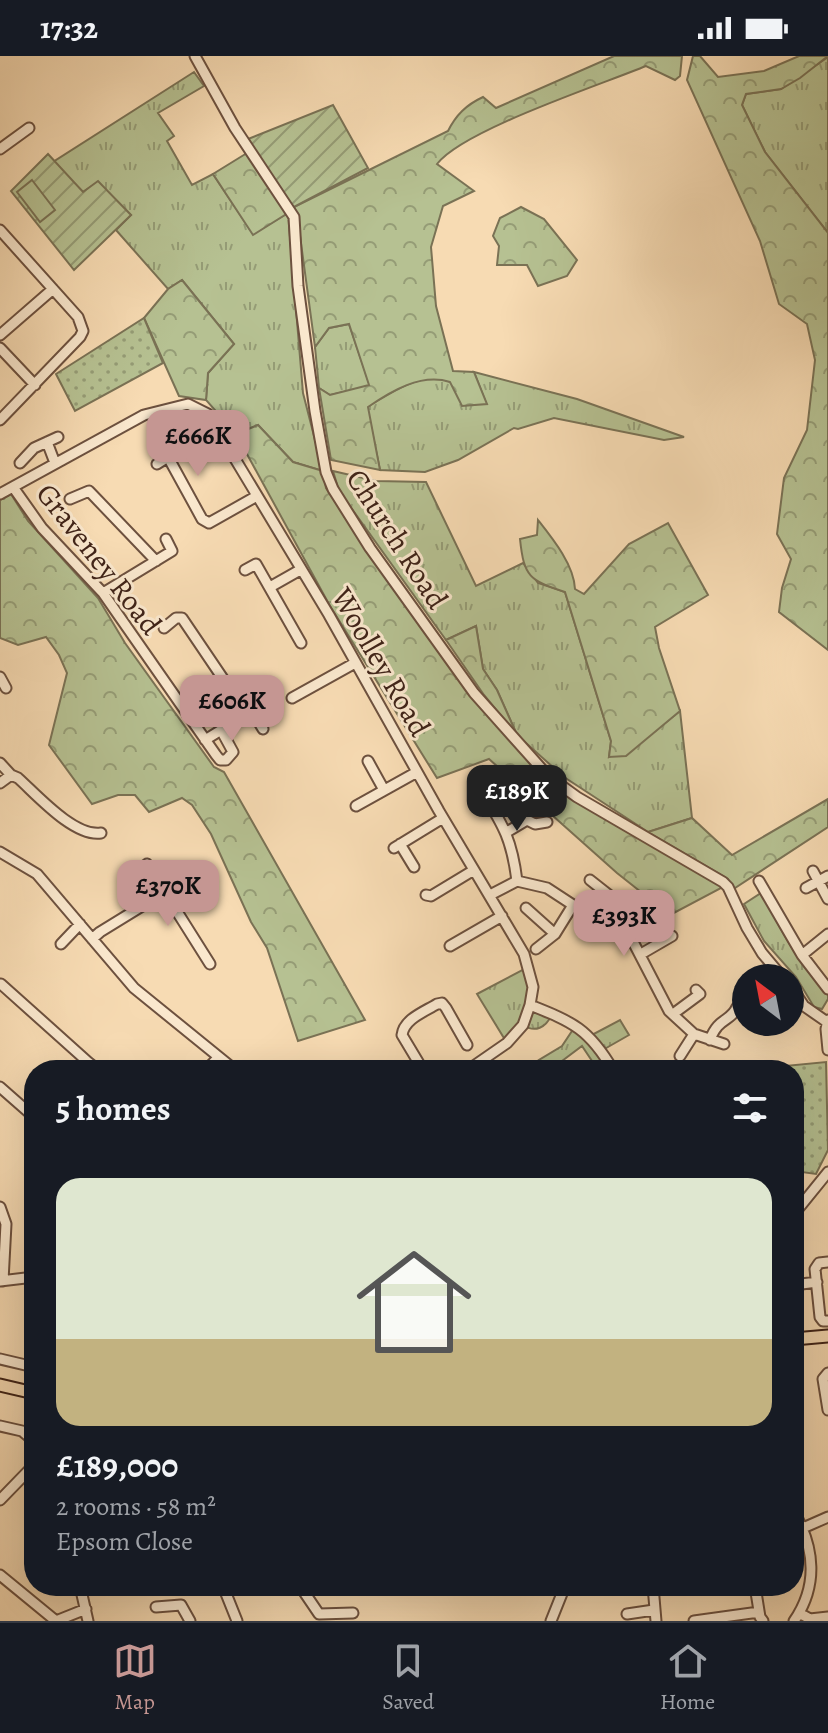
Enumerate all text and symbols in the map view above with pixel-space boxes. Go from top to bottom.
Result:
text: 17:32 [40,8,98,48]
pin: £666K [142,410,254,478]
text: £666K [164,418,232,453]
street label: Church Road [337,461,458,617]
street label: Graveney Road [27,475,171,644]
street label: Woolley Road [322,579,440,744]
pin: £606K [176,675,288,743]
text: £606K [198,683,266,718]
pin: £189K [461,765,573,833]
text: £189K [485,773,549,808]
pin: £370K [112,860,224,928]
text: £370K [135,868,201,903]
pin: £393K [568,890,680,958]
text: £393K [592,898,656,933]
north arrow [732,964,804,1036]
map controls [732,964,804,1036]
text: 5 homes [56,1085,171,1132]
icon: filters [728,1086,772,1130]
icon: home [342,1230,486,1374]
text: £189,000 [56,1442,178,1489]
text: 2 rooms · 58 m² [56,1489,216,1524]
text: Epsom Close [56,1524,193,1559]
tab: Map [113,1639,157,1717]
tab: Saved [382,1639,434,1717]
tab: Home [660,1639,715,1717]

